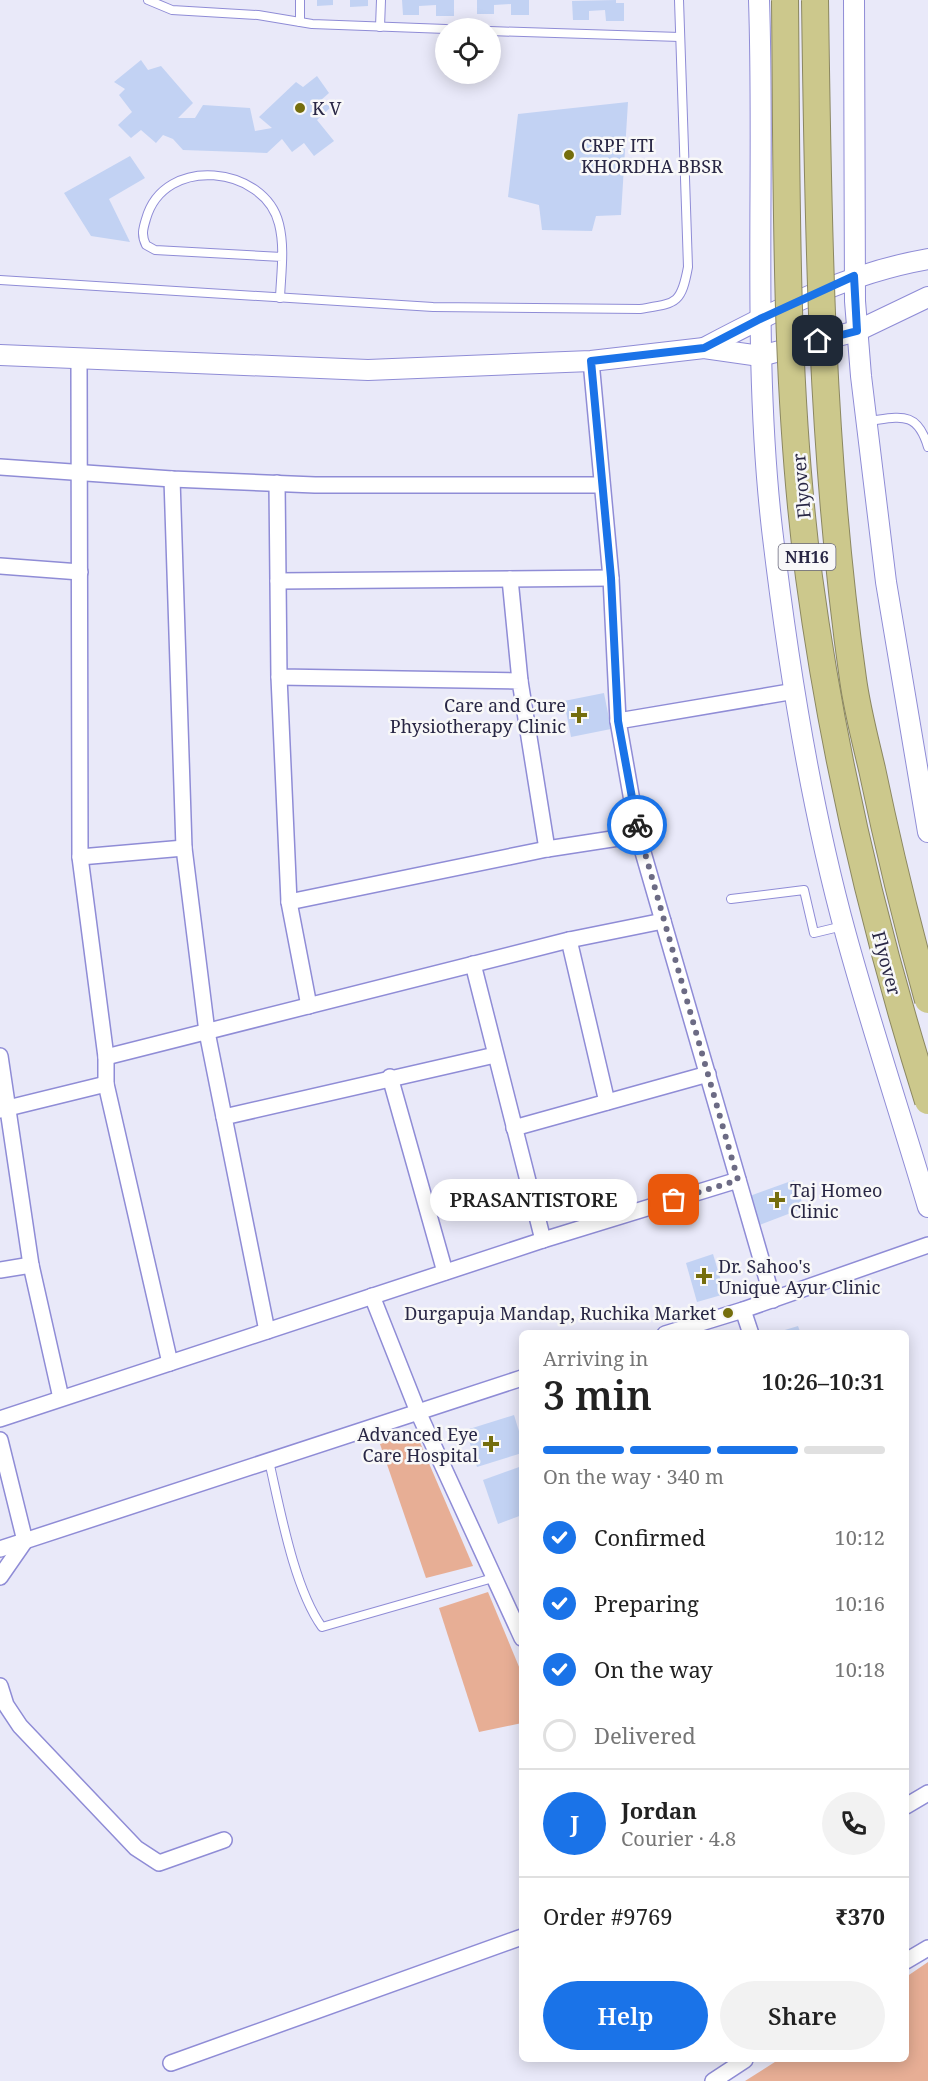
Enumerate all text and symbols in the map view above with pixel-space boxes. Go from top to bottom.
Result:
map controls [435,18,501,84]
button: locate [435,18,501,84]
place label: K V [312,96,342,120]
marker: K V [293,101,307,115]
place label: CRPF ITI KHORDHA BBSR [581,133,723,178]
marker: CRPF ITI KHORDHA BBSR [562,148,576,162]
pin [792,315,843,366]
icon: home [801,324,834,357]
street label: Flyover [786,452,816,520]
road number: NH16 [778,544,836,570]
place label: Care and Cure Physiotherapy Clinic [390,693,566,738]
marker: Care and Cure Physiotherapy Clinic [570,706,588,724]
courier [607,795,667,855]
icon: bike [621,809,654,842]
street label: Flyover [867,928,907,998]
pin [648,1174,699,1225]
place label: Taj Homeo Clinic [790,1178,882,1223]
callout: PRASANTISTORE [431,1179,638,1221]
icon: bag [657,1183,690,1216]
text: PRASANTISTORE [449,1186,618,1213]
marker: Taj Homeo Clinic [768,1191,786,1209]
place label: Dr. Sahoo's Unique Ayur Clinic [718,1254,880,1299]
marker: Dr. Sahoo's Unique Ayur Clinic [695,1267,713,1285]
place label: Durgapuja Mandap, Ruchika Market [404,1301,716,1325]
marker: Durgapuja Mandap, Ruchika Market [721,1306,735,1320]
text: Arriving in [543,1345,648,1372]
text: 10:26–10:31 [762,1366,885,1396]
text: 3 min [543,1368,652,1421]
place label: Advanced Eye Care Hospital [357,1422,478,1467]
marker: Advanced Eye Care Hospital [482,1435,500,1453]
text: On the way · 340 m [543,1463,724,1490]
icon: check [543,1521,576,1554]
text: Confirmed [594,1522,705,1552]
text: 10:12 [835,1524,885,1551]
icon: check [543,1587,576,1620]
text: Preparing [594,1588,699,1618]
text: 10:16 [835,1590,885,1617]
icon: check [543,1653,576,1686]
text: On the way [594,1654,713,1684]
text: 10:18 [835,1656,885,1683]
text: Delivered [594,1720,696,1750]
button: phone [822,1792,885,1855]
text: Jordan [621,1795,697,1825]
text: J [570,1808,579,1838]
text: Courier · 4.8 [621,1825,736,1852]
text: Order #9769 [543,1901,673,1931]
text: ₹370 [835,1901,885,1931]
button: Help [543,1981,708,2050]
button: Share [720,1981,885,2050]

